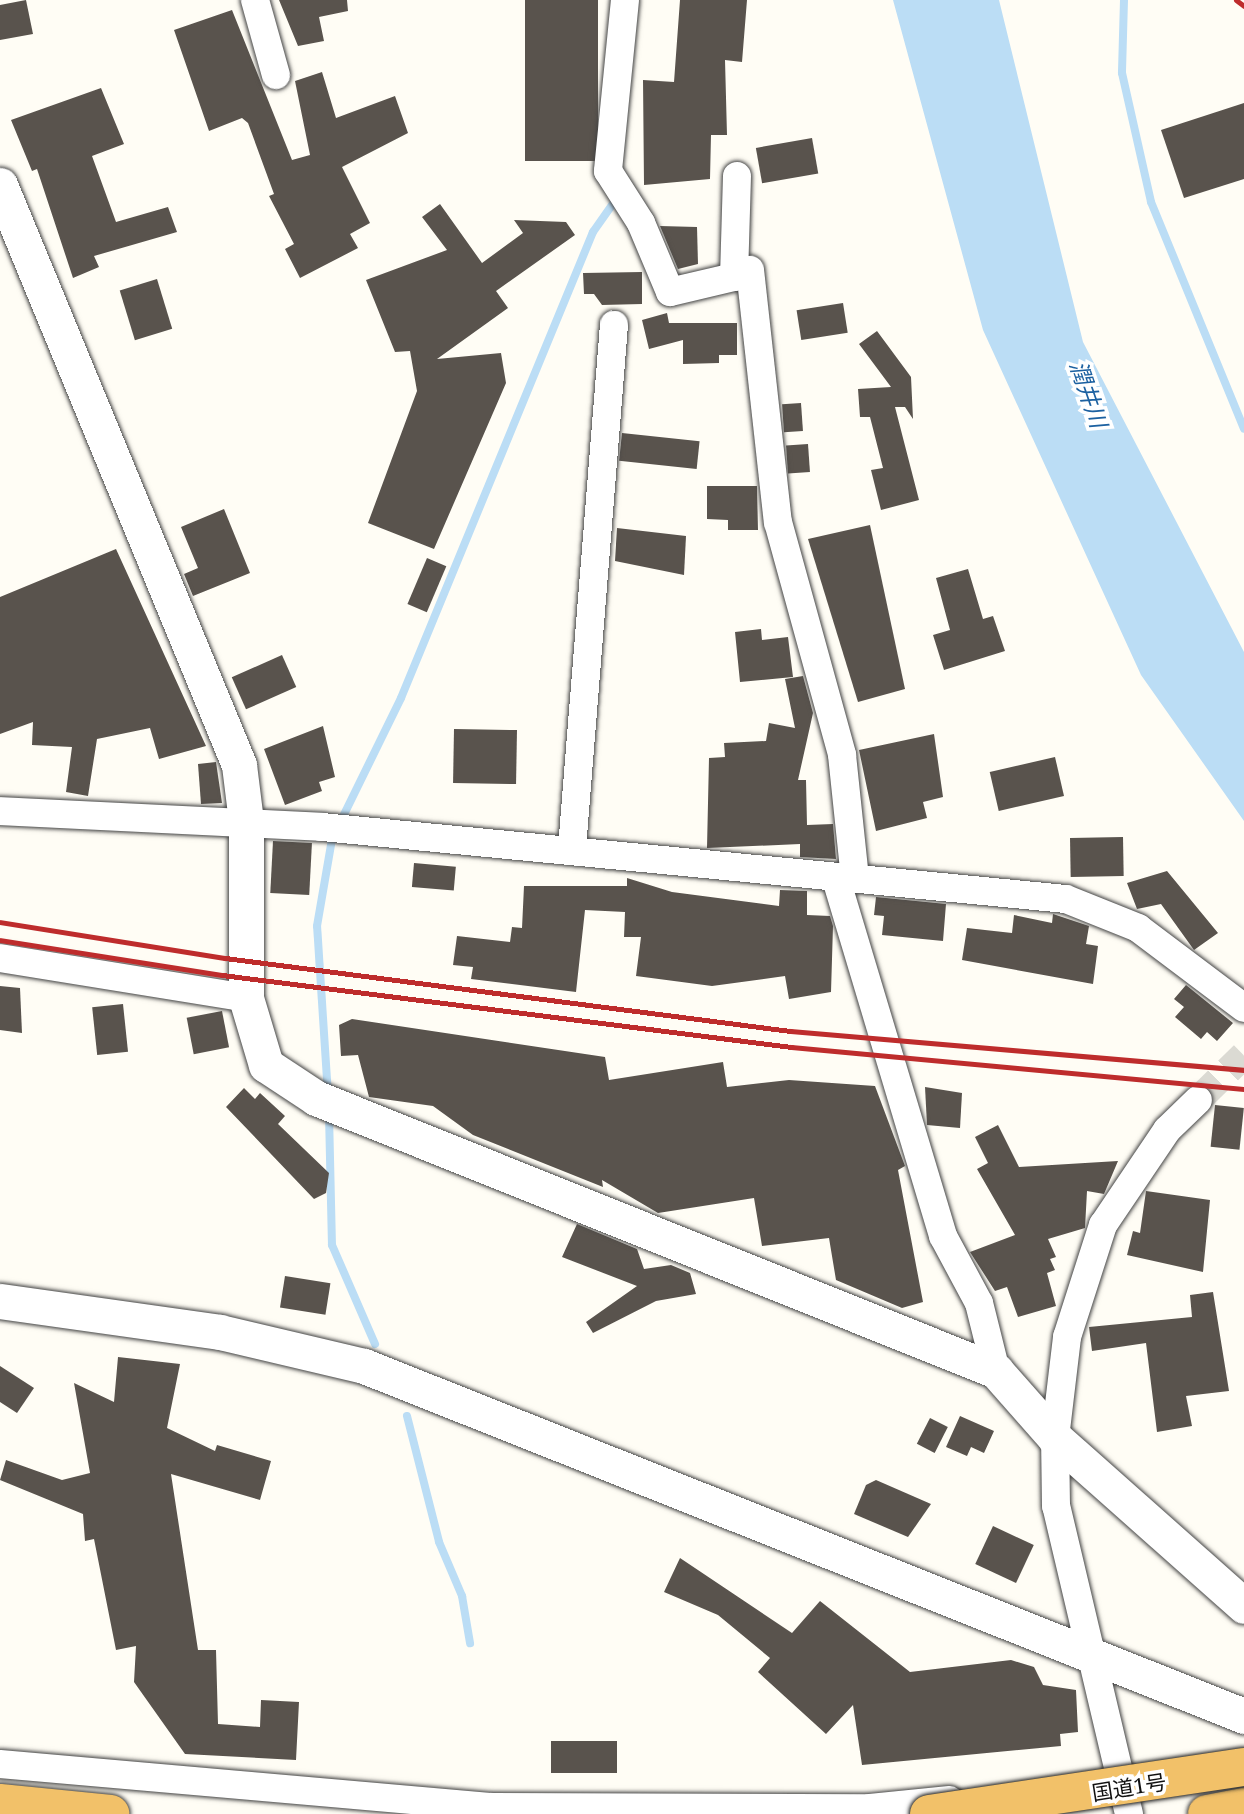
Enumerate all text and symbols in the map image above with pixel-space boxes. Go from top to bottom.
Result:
water label: 潤井川 [1065,357,1113,431]
street label: 国道1号 [1090,1769,1168,1805]

